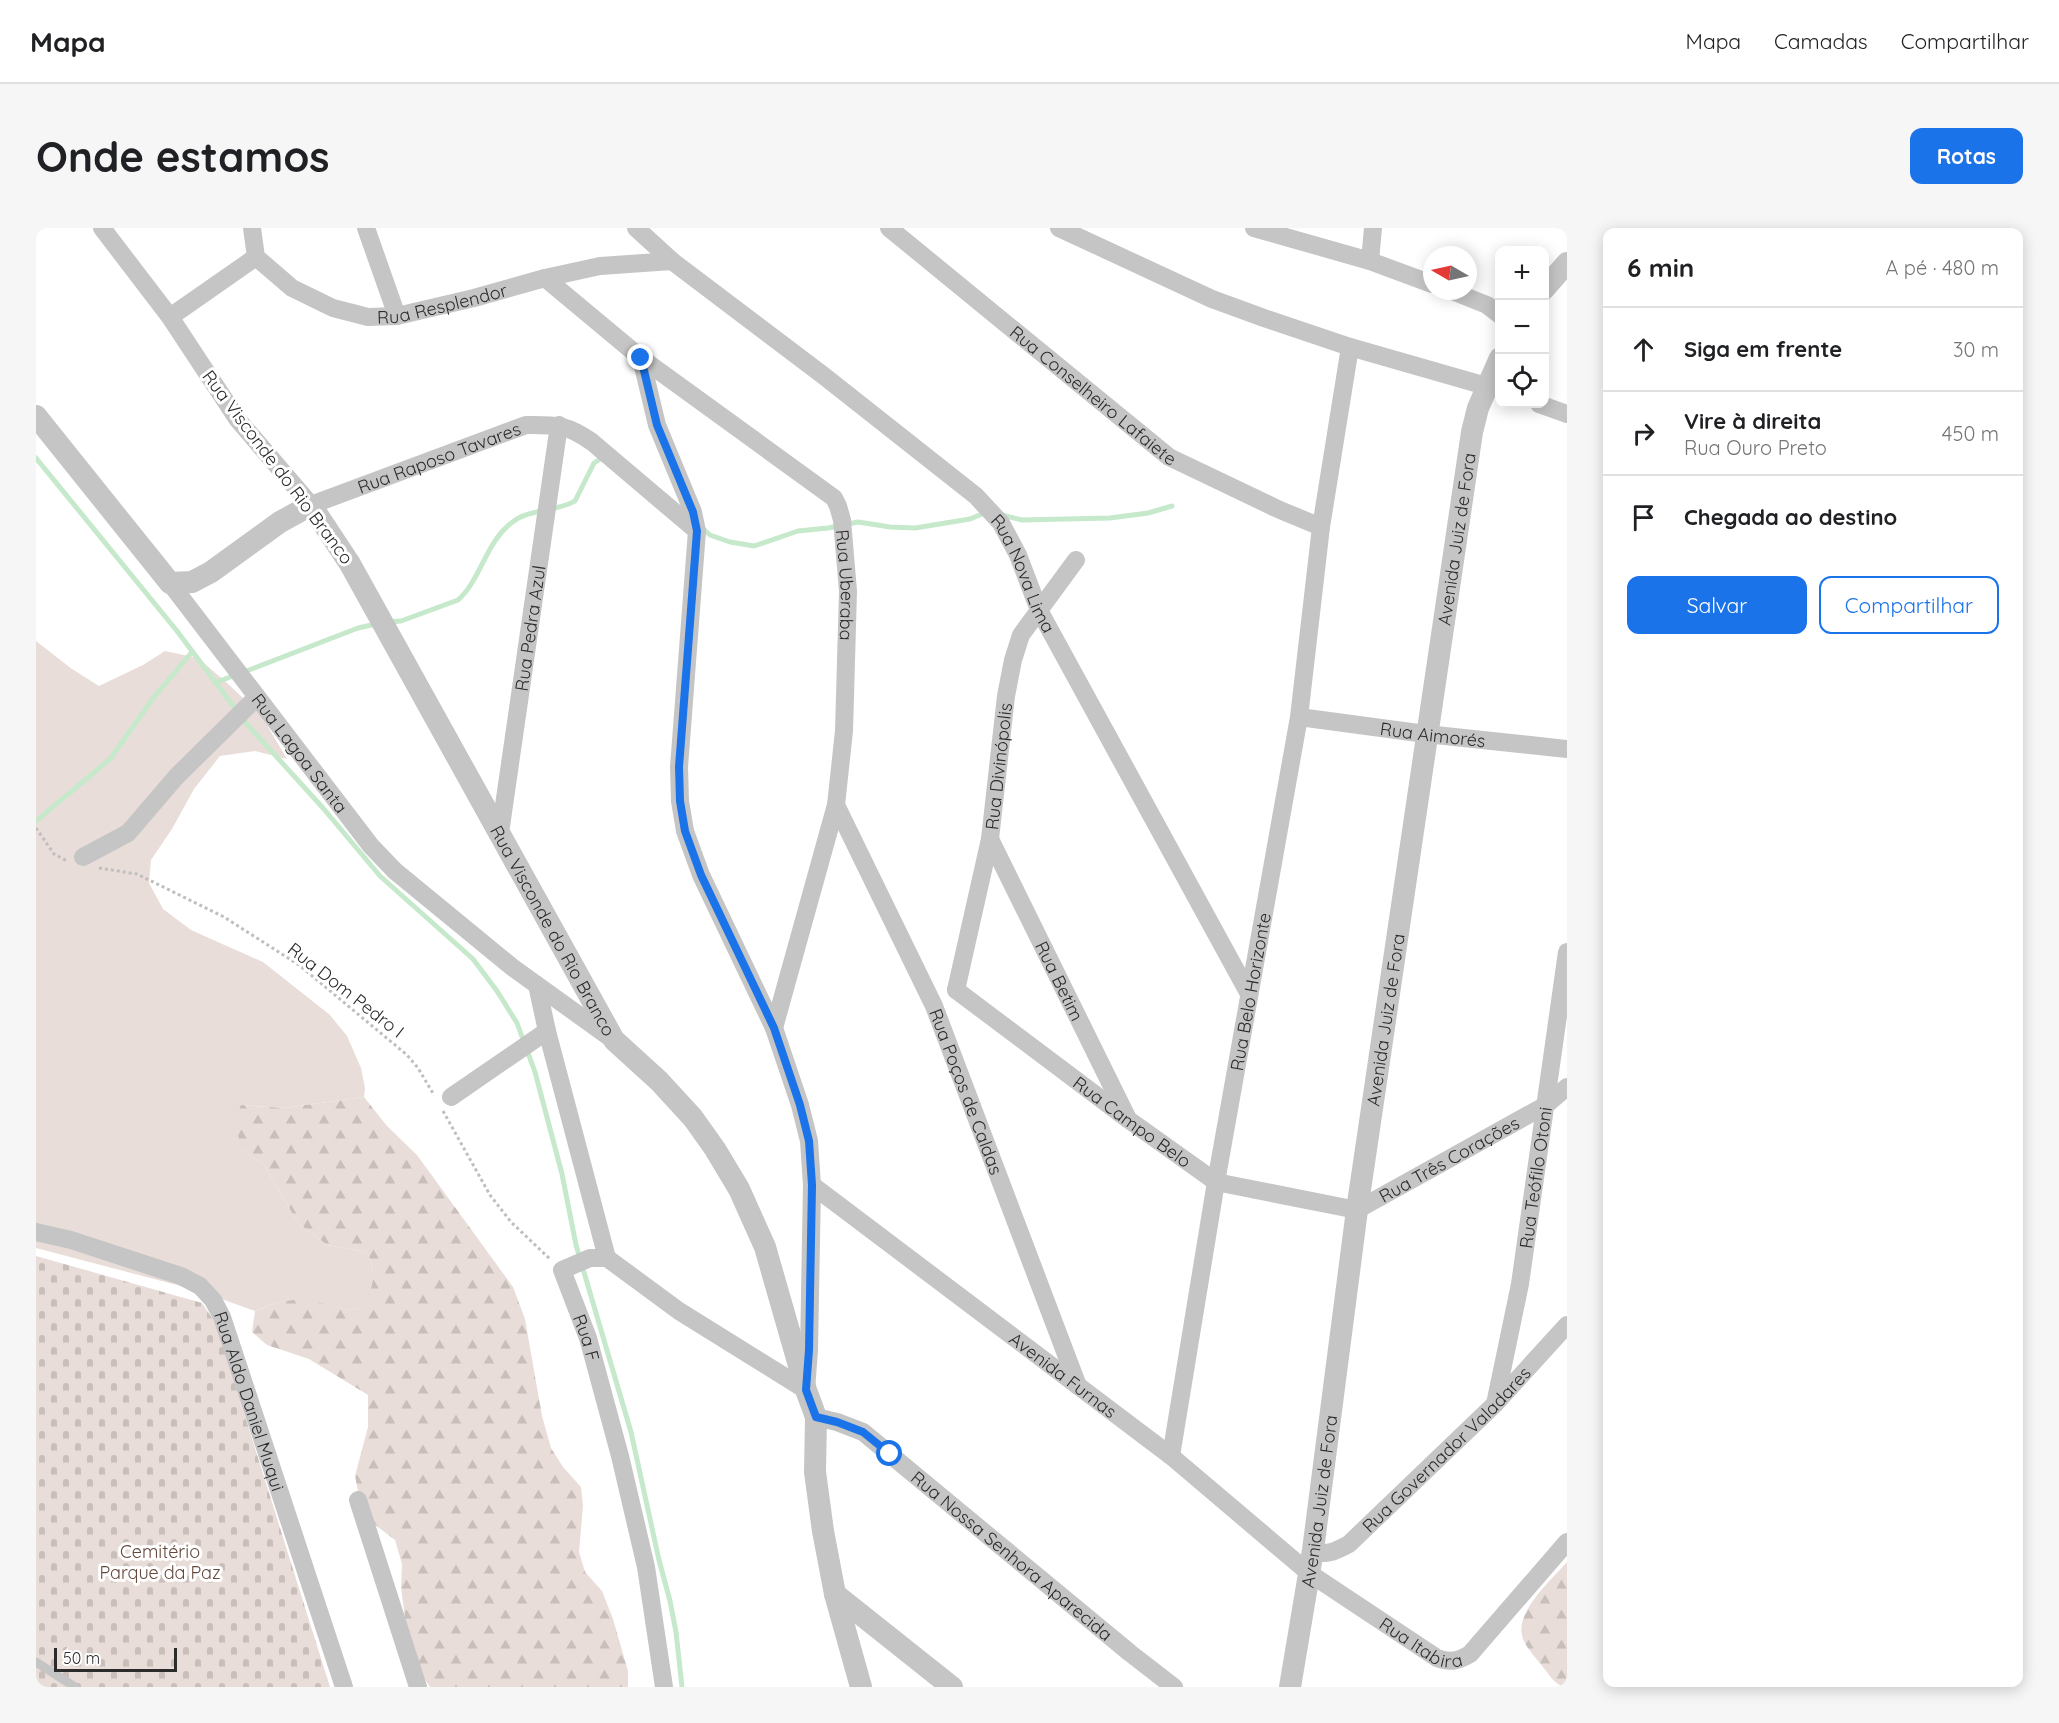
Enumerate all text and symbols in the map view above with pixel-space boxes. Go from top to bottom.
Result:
text: Mapa [30,24,106,59]
text: Mapa [1686,28,1741,54]
text: Camadas [1774,28,1868,54]
text: Compartilhar [1901,28,2029,54]
button: Rotas [1910,128,2023,184]
text: Onde estamos [36,130,330,183]
north arrow [1423,246,1477,300]
map controls [1495,246,1549,408]
button: + [1495,246,1549,300]
text: 6 min [1627,251,1694,284]
text: A pé · 480 m [1885,255,1999,280]
street label: Rua Resplendor [377,278,510,328]
button: − [1495,300,1549,354]
street label: Rua Conselheiro Lafaiete [1005,320,1180,470]
icon: ahead [1627,333,1660,366]
text: Siga em frente [1684,335,1842,363]
text: 30 m [1953,337,1999,362]
route end [627,344,653,370]
button: locate [1495,354,1549,408]
street label: Rua Visconde do Rio Branco [197,365,359,569]
text: Vire à direita [1684,407,1821,435]
street label: Rua Raposo Tavares [354,417,524,498]
icon: right [1627,417,1660,450]
text: 450 m [1942,421,1999,446]
text: Rua Ouro Preto [1684,435,1827,460]
street label: Avenida Juiz de Fora [1432,451,1480,627]
icon: arrive [1627,501,1660,534]
text: Chegada ao destino [1684,503,1897,531]
street label: Rua Nova Lima [987,509,1061,637]
street label: Rua Uberaba [831,528,859,641]
street label: Rua Pedra Azul [509,564,550,693]
button: Salvar [1627,576,1807,634]
button: Compartilhar [1819,576,1999,634]
street label: Rua Lagoa Santa [247,689,353,817]
street label: Rua Divinópolis [980,701,1017,831]
street label: Rua Aimorés [1379,716,1487,752]
street label: Rua Visconde do Rio Branco [486,821,621,1040]
street label: Rua Belo Horizonte [1225,911,1275,1073]
street label: Avenida Juiz de Fora [1361,932,1409,1108]
street label: Rua Dom Pedro I [283,937,409,1043]
street label: Rua Betim [1030,937,1089,1024]
street label: Rua Poços de Caldas [924,1005,1008,1178]
street label: Rua Campo Belo [1069,1071,1196,1172]
street label: Rua Teófilo Otoni [1514,1105,1556,1250]
street label: Rua Três Corações [1375,1111,1523,1207]
street label: Rua Aldo Daniel Muqui [209,1308,290,1494]
street label: Rua F [568,1311,605,1364]
street label: Avenida Furnas [1005,1327,1122,1423]
street label: Rua Governador Valadares [1357,1361,1535,1537]
street label: Avenida Juiz de Fora [1295,1413,1342,1589]
route start [876,1440,902,1466]
street label: Rua Nossa Senhora Aparecida [907,1465,1117,1645]
park label: Cemitério Parque da Paz [99,1540,221,1584]
street label: Rua Itabira [1375,1612,1465,1672]
scale bar [54,1645,177,1672]
text: 50 m [63,1648,100,1668]

